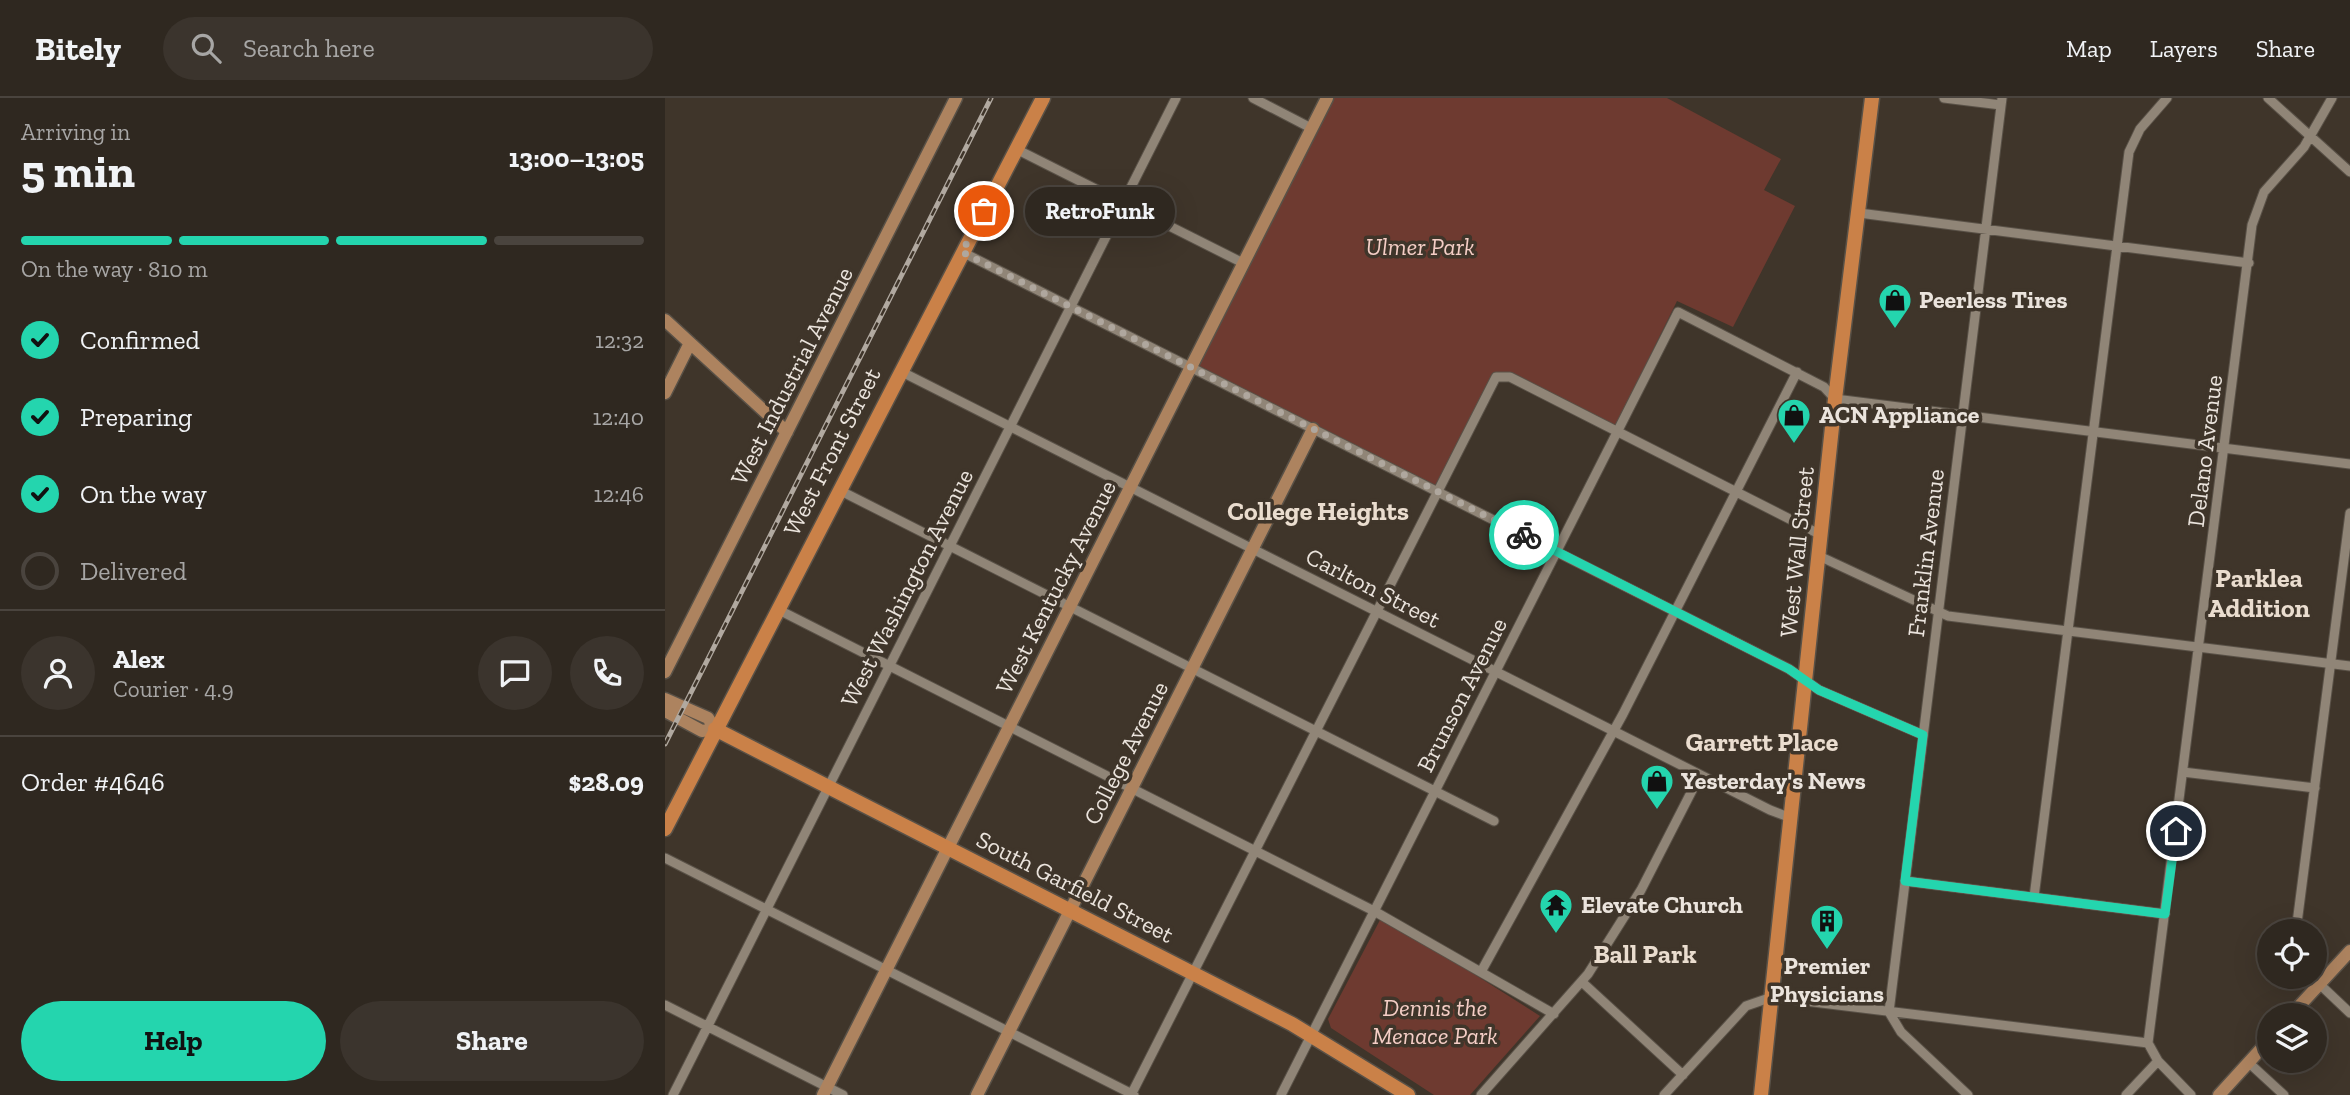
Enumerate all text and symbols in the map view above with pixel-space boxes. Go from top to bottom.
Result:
search box [163,17,653,80]
text: Bitely [35,29,121,68]
icon: search [187,29,225,67]
text: Search here [243,32,375,64]
text: Map [2066,34,2112,63]
text: Layers [2150,34,2218,63]
text: Share [2256,34,2315,63]
text: Arriving in [21,118,130,146]
text: 13:00–13:05 [509,142,644,174]
text: 5 min [21,144,135,199]
pin [954,181,1014,241]
callout: RetroFunk [1026,186,1177,236]
icon: bag [965,192,1003,230]
text: RetroFunk [1045,197,1155,225]
park label: Ulmer Park [1365,232,1475,261]
text: On the way · 810 m [21,255,208,283]
street label: West Industrial Avenue [724,262,859,490]
shop icon: Peerless Tires [1876,281,1914,330]
place label: Peerless Tires [1919,285,2067,314]
icon: check [21,321,59,359]
text: Confirmed [80,324,200,356]
text: 12:32 [595,326,644,354]
street label: West Front Street [777,363,886,541]
street label: Delano Avenue [2181,373,2228,529]
shop icon: ACN Appliance [1775,396,1813,445]
icon: check [21,398,59,436]
place label: ACN Appliance [1819,400,1980,429]
text: Preparing [80,401,192,433]
text: 12:40 [593,403,644,431]
street label: West Washington Avenue [834,464,979,711]
street label: West Wall Street [1773,465,1820,639]
street label: Franklin Avenue [1901,467,1950,639]
icon: check [21,475,59,513]
street label: West Kentucky Avenue [989,475,1122,698]
text: On the way [80,478,207,510]
text: 12:46 [594,480,644,508]
district label: College Heights [1227,495,1409,527]
courier [1489,500,1559,570]
icon: bike [1505,516,1543,554]
street label: Carlton Street [1301,541,1445,634]
text: Delivered [80,555,187,587]
district label: Parklea Addition [2208,562,2311,624]
street label: Brunson Avenue [1410,613,1513,777]
button: person [21,636,95,710]
button: chat [478,636,552,710]
button: phone [570,636,644,710]
text: Alex [113,643,165,675]
text: Courier · 4.9 [113,675,234,703]
street label: College Avenue [1077,676,1174,829]
district label: Garrett Place [1686,726,1839,758]
shop icon: Yesterday's News [1638,762,1676,811]
text: Order #4646 [21,766,165,798]
text: $28.09 [568,766,644,798]
place label: Yesterday's News [1681,766,1866,795]
pin [2146,801,2206,861]
icon: home [2157,812,2195,850]
street label: South Garfield Street [972,824,1179,949]
temple icon: Elevate Church [1537,886,1575,935]
place label: Elevate Church [1581,890,1743,919]
building icon: Premier Physicians [1808,902,1846,951]
map controls [2257,919,2327,1073]
button: locate [2257,919,2327,989]
district label: Ball Park [1593,938,1697,970]
place label: Premier Physicians [1770,951,1884,1008]
park label: Dennis the Menace Park [1372,993,1498,1050]
button: Help [21,1001,326,1081]
button: Share [340,1001,644,1081]
button: layers [2257,1003,2327,1073]

